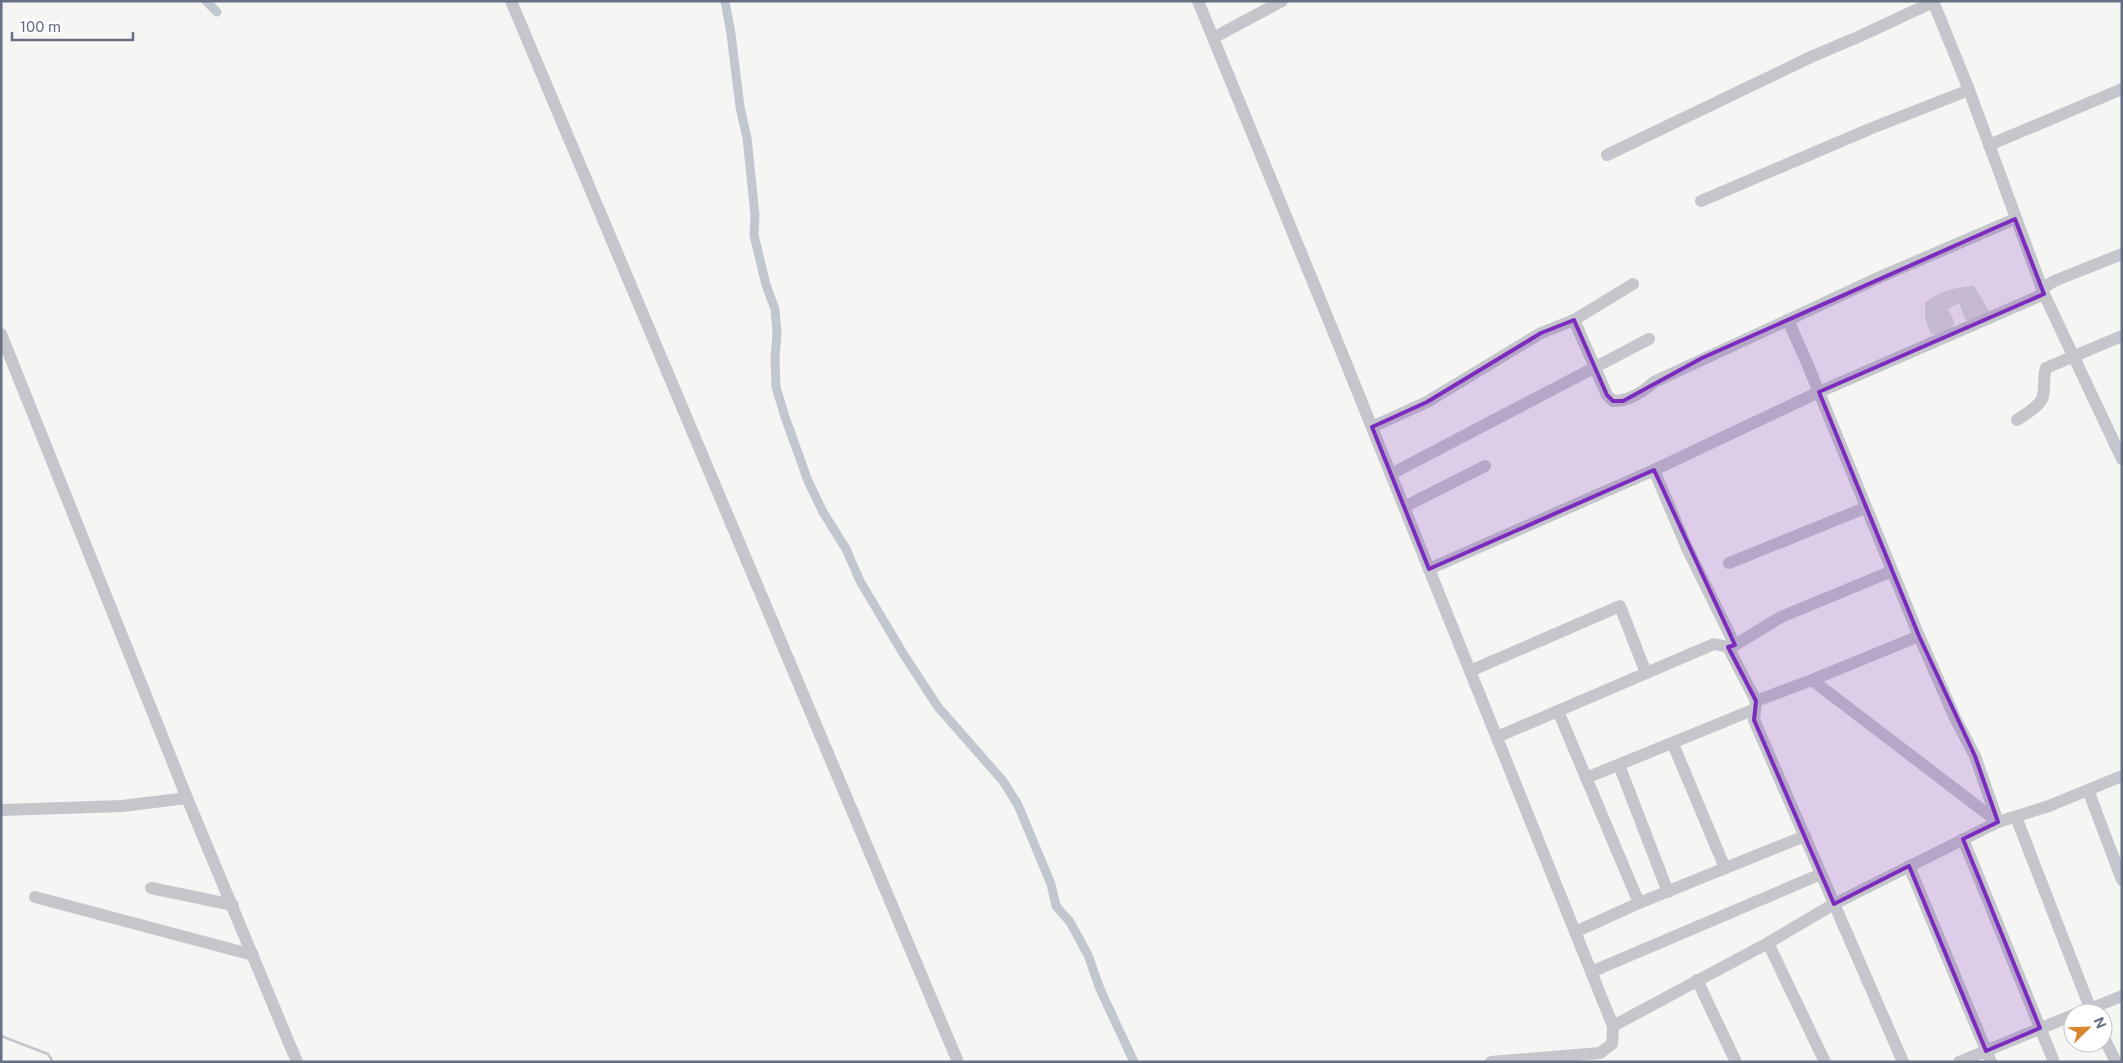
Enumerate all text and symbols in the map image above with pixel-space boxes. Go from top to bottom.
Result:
scale bar [12,10,134,42]
text: 100 m [20,18,61,35]
north arrow [2063,1003,2113,1053]
text: N [2090,1015,2109,1031]

